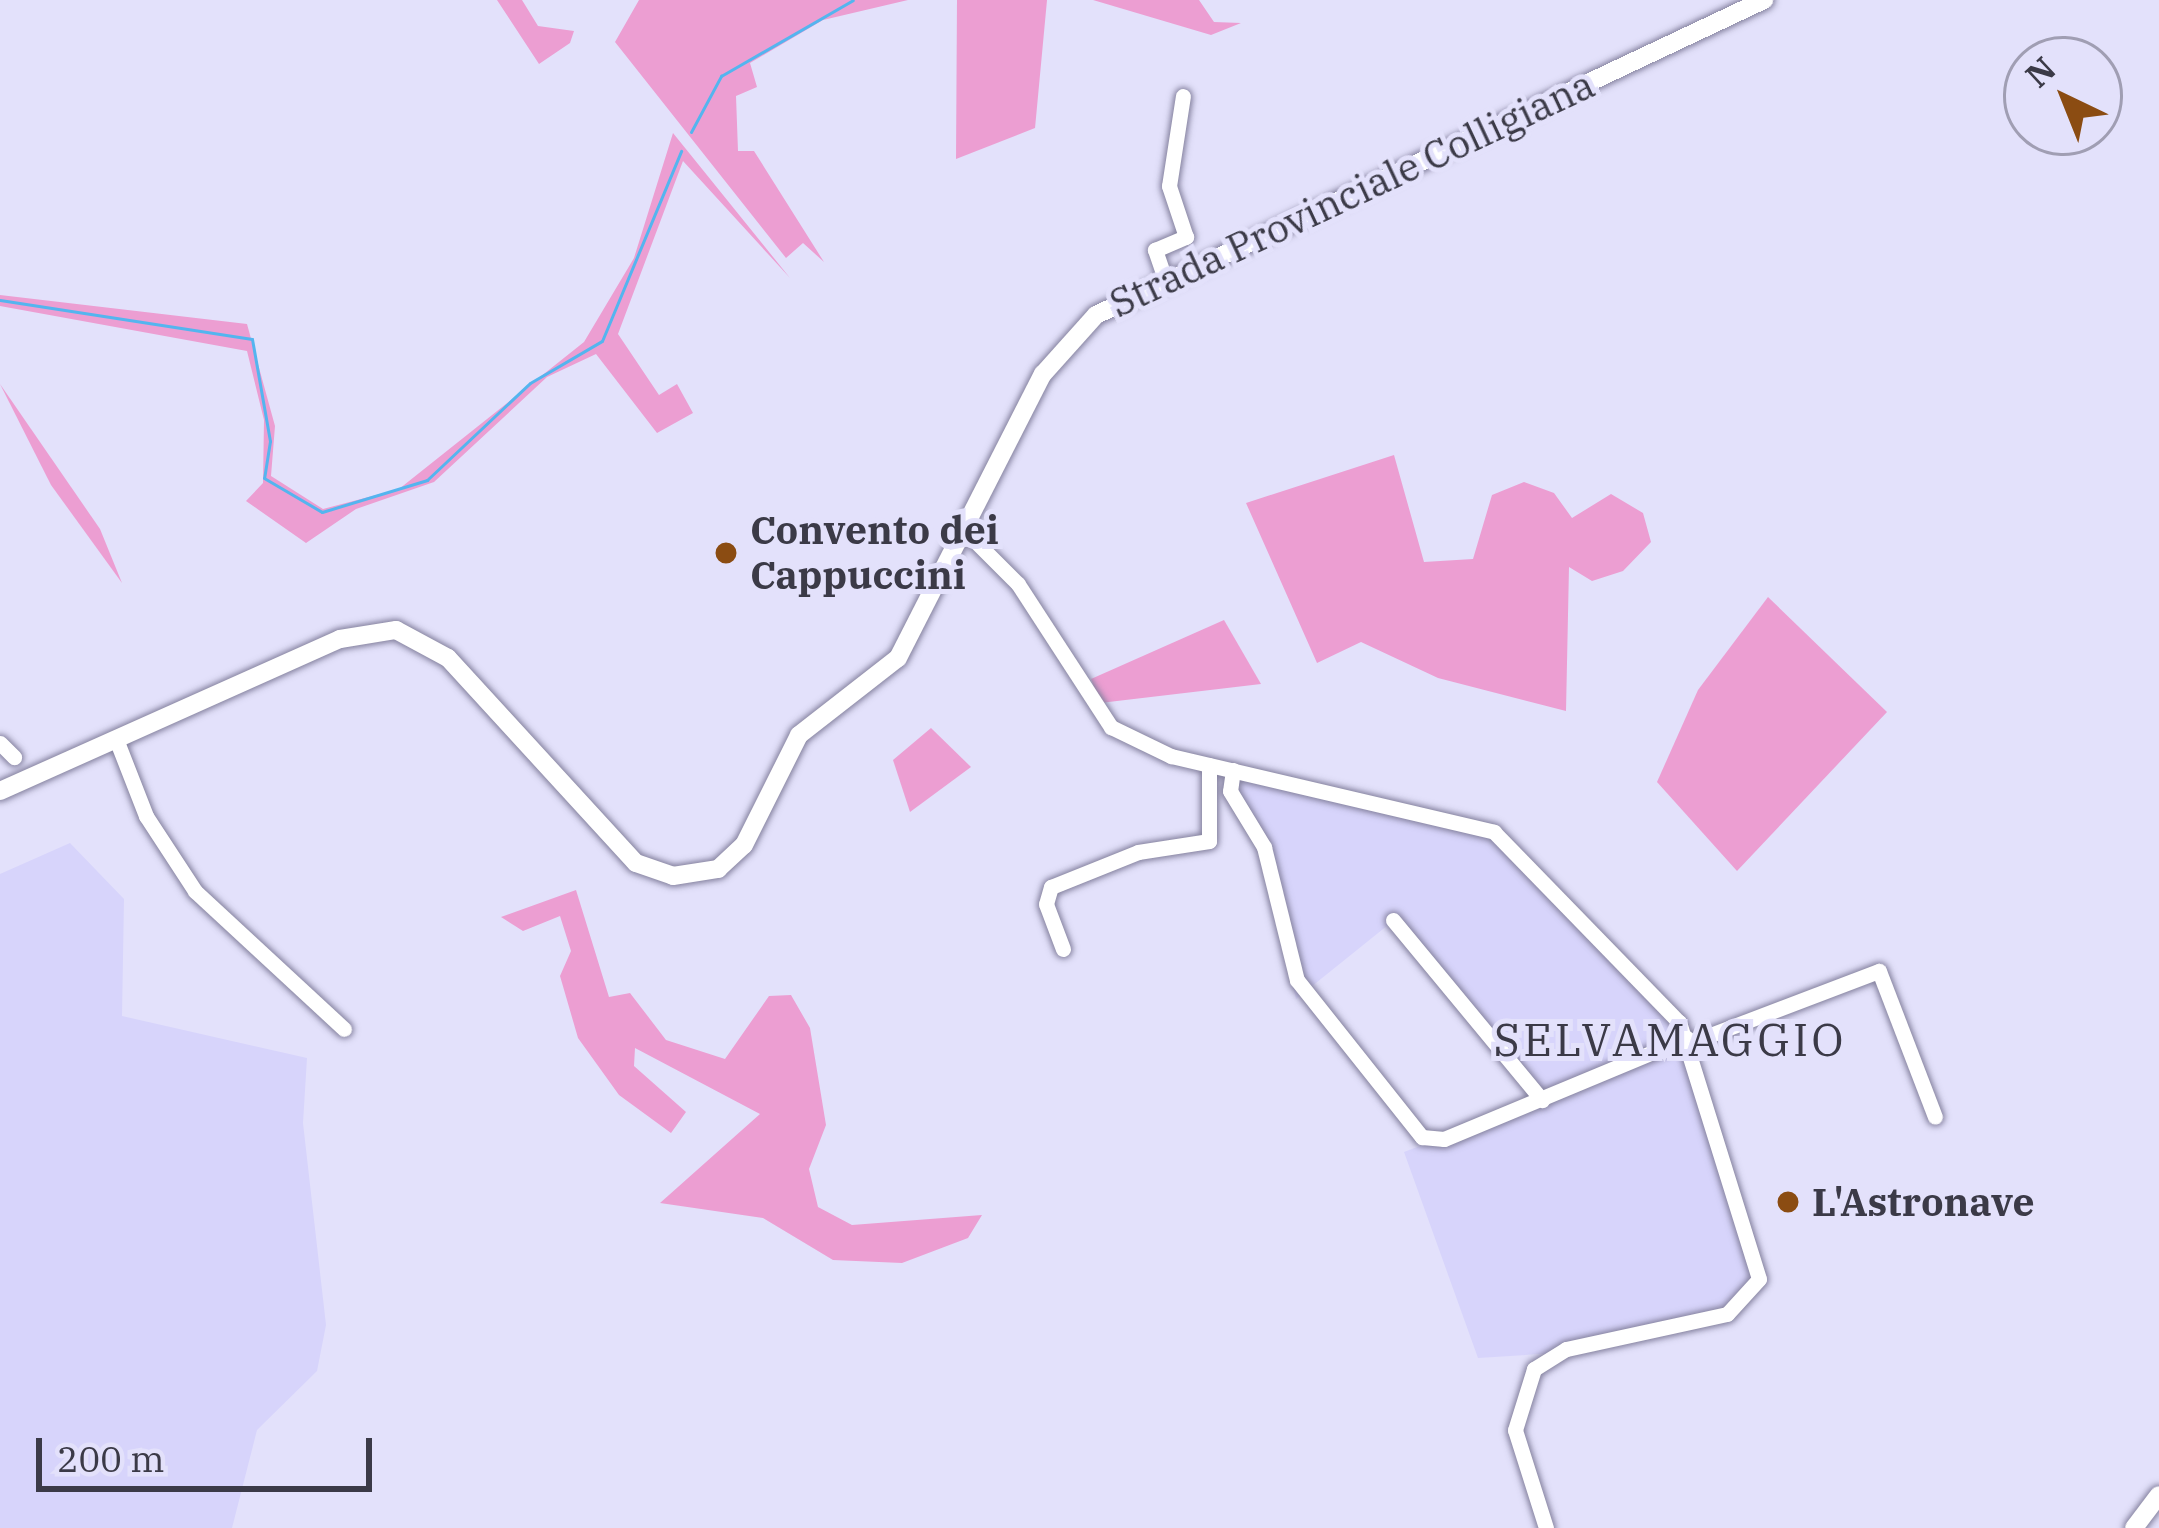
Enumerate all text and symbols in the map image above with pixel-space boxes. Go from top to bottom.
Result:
north arrow [2003,36,2123,156]
text: N [2016,47,2064,96]
street label: Strada Provinciale Colligiana [1102,61,1602,327]
place label: Convento dei Cappuccini [750,508,999,599]
marker: Convento dei Cappuccini [713,540,739,566]
district label: SELVAMAGGIO [1494,1013,1846,1067]
place label: L'Astronave [1812,1179,2034,1225]
marker: L'Astronave [1775,1189,1801,1215]
scale bar [42,1414,378,1488]
text: 200 m [57,1435,164,1482]

